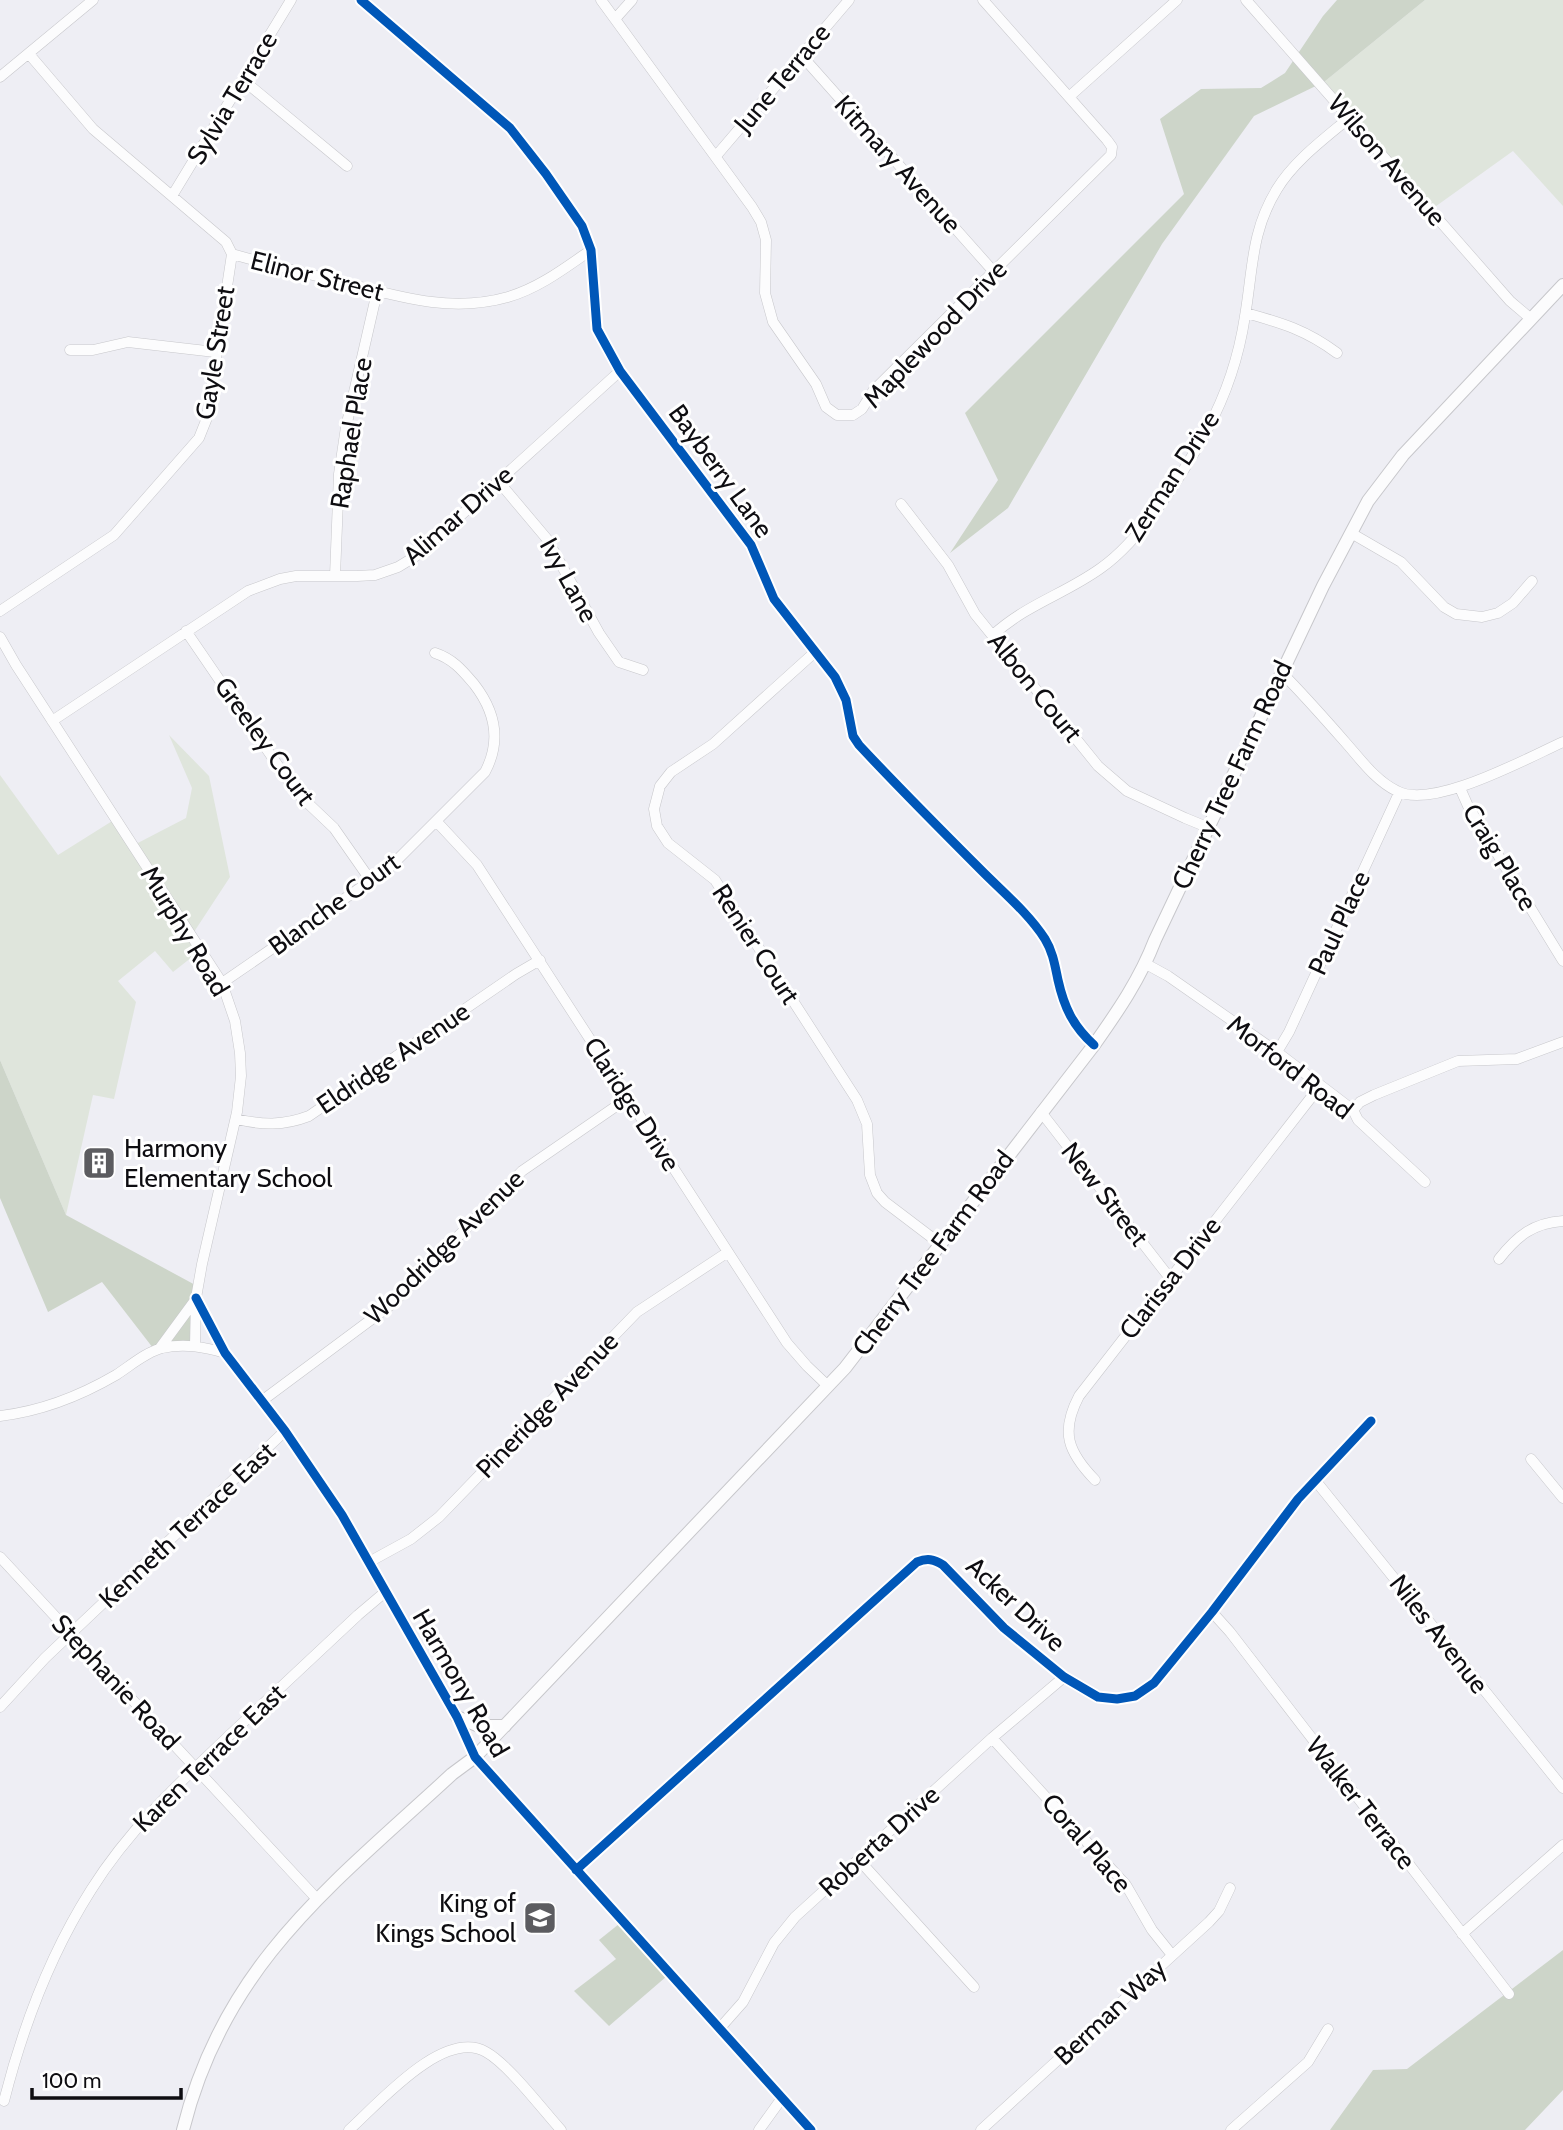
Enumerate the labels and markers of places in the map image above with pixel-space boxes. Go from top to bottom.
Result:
place label: Harmony Elementary School [124,1132,332,1194]
building icon: Harmony Elementary School [80,1144,118,1182]
place label: King of Kings School [375,1887,516,1949]
school or university icon: King of Kings School [521,1899,559,1937]

